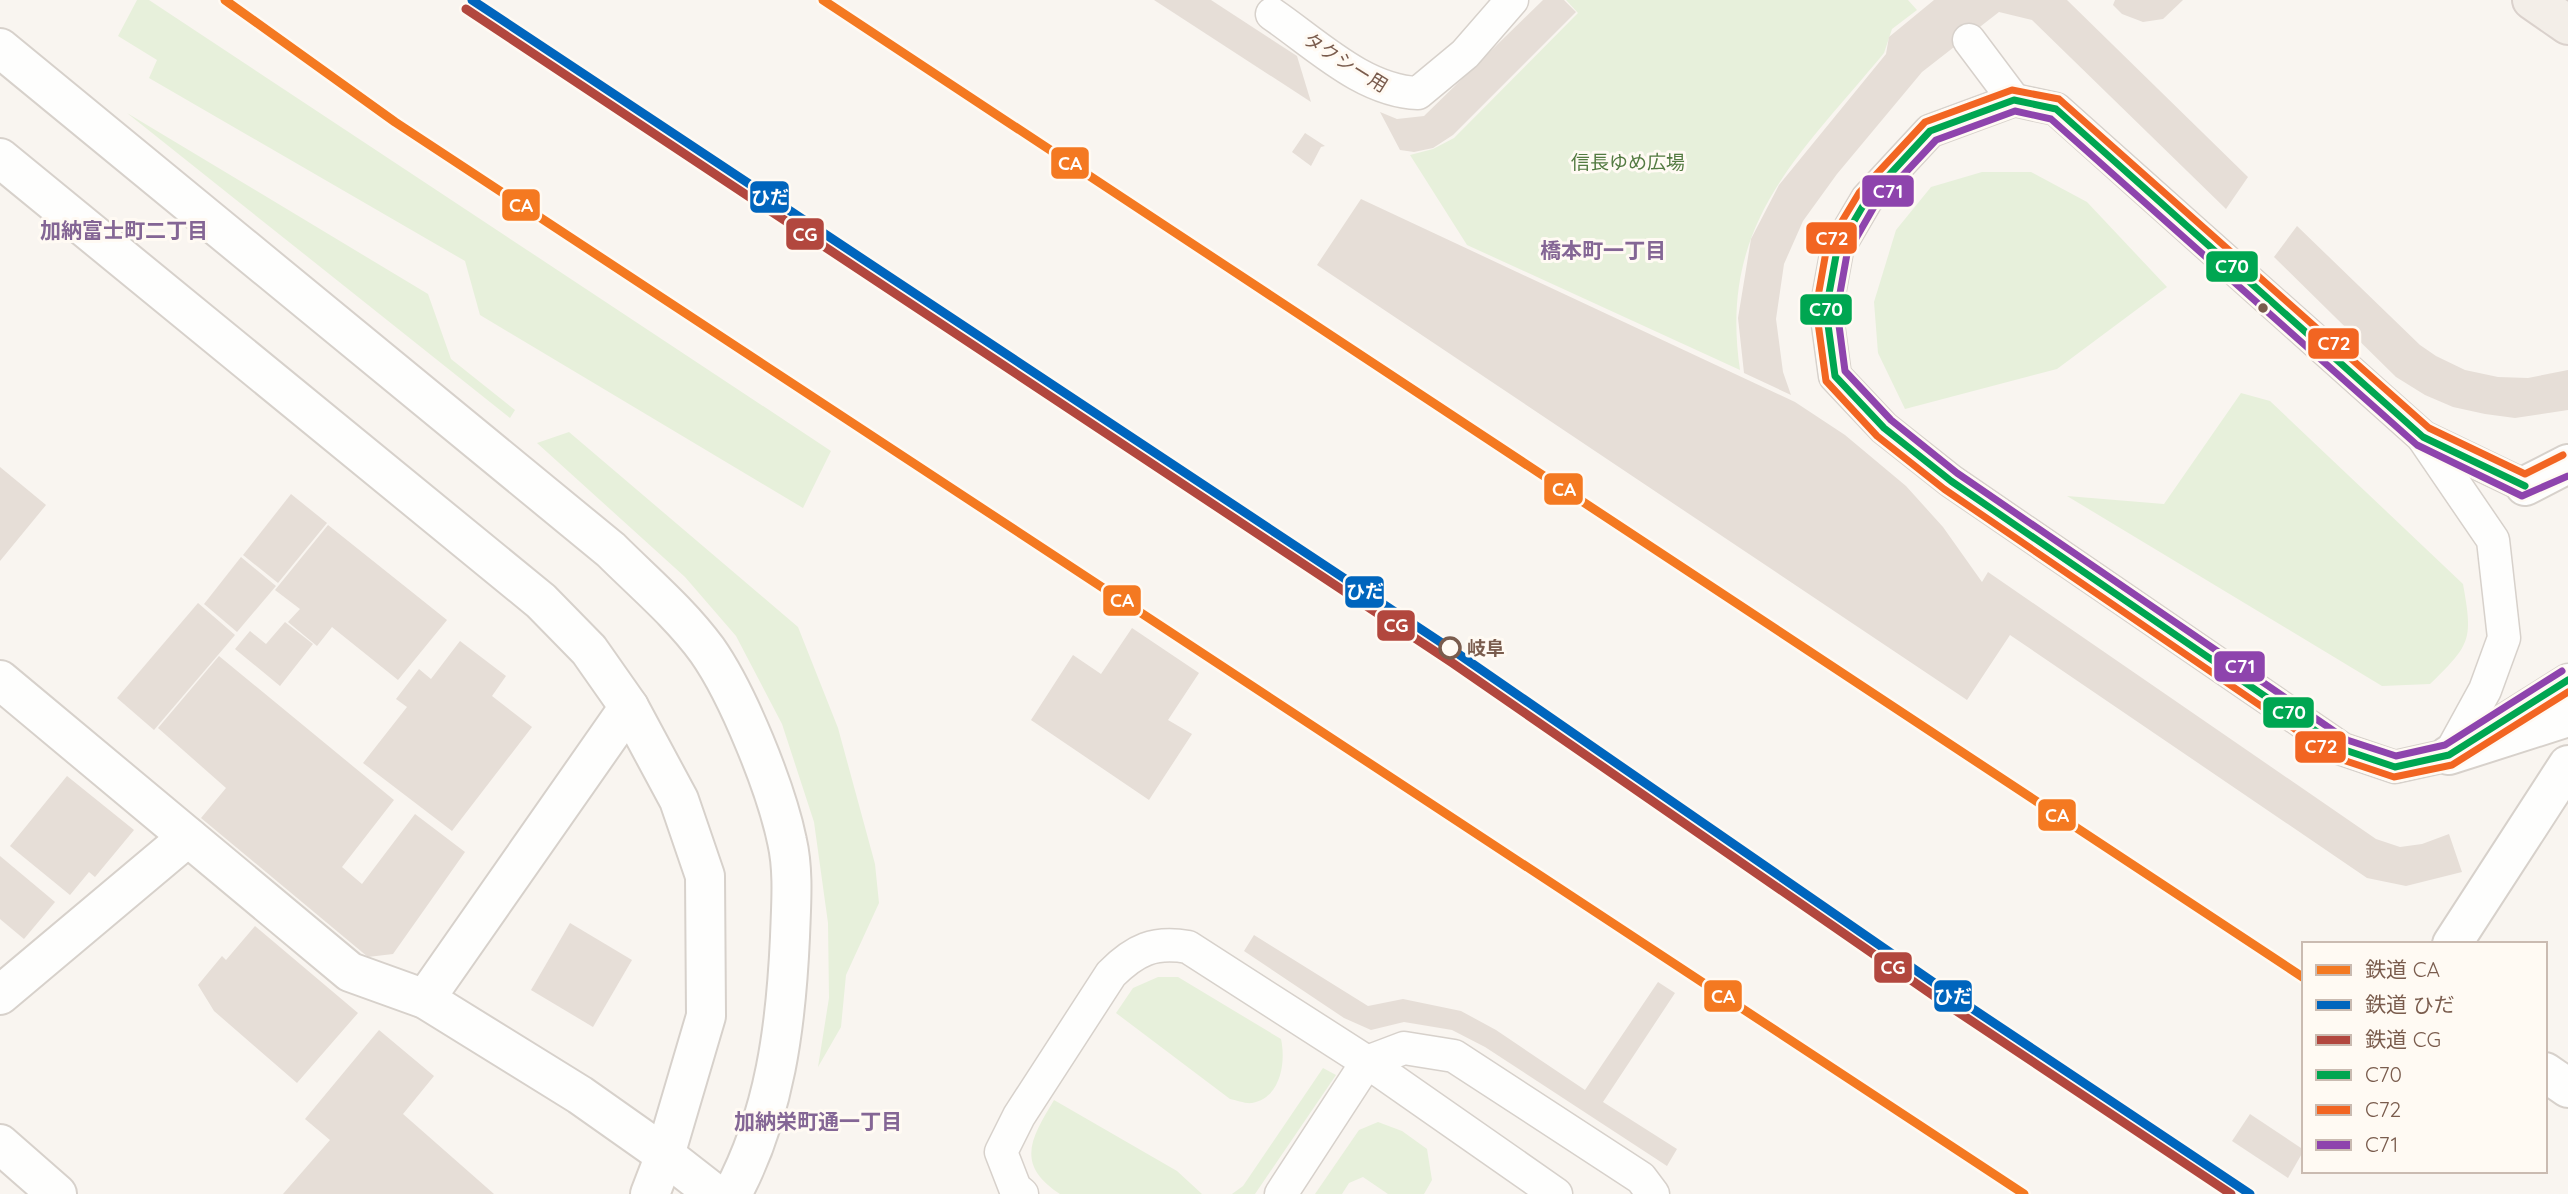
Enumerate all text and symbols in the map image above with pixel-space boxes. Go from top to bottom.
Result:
street label: タクシー用 [1299,27,1393,97]
line badge: CA [1050,146,1090,180]
park label: 信長ゆめ広場 [1571,150,1685,174]
text: CA [1058,151,1082,175]
line badge: C71 [1861,174,1915,208]
text: C71 [1873,179,1903,203]
line badge: ひだ [749,180,790,214]
text: ひだ [751,185,789,209]
line badge: CA [501,188,541,222]
text: CA [509,193,533,217]
district label: 加納富士町二丁目 [40,217,208,243]
line badge: CG [785,217,825,251]
line badge: C72 [1805,221,1858,255]
text: CG [792,222,818,246]
text: C72 [1815,226,1849,250]
district label: 橋本町一丁目 [1540,237,1666,263]
line badge: C70 [2205,250,2259,283]
text: C70 [2215,254,2249,278]
line badge: C70 [1799,293,1853,326]
text: C70 [1809,297,1843,321]
unlabelled marker [2256,301,2270,315]
line badge: C72 [2307,327,2360,360]
text: C72 [2317,331,2351,355]
line badge: CA [1543,472,1584,506]
text: CA [1552,477,1576,501]
line badge: ひだ [1344,575,1385,609]
text: ひだ [1346,579,1384,603]
line badge: CA [1102,584,1142,617]
text: CA [1110,588,1134,612]
line badge: CG [1376,609,1416,642]
text: CG [1383,613,1409,637]
place label: 岐阜 [1467,636,1505,660]
marker: 岐阜 [1439,637,1461,659]
line badge: C71 [2213,650,2266,683]
text: C71 [2225,654,2255,678]
line badge: C70 [2262,696,2315,729]
text: C70 [2272,700,2306,724]
line badge: C72 [2294,730,2347,764]
text: C72 [2304,734,2338,758]
line badge: CA [2037,798,2077,832]
text: CA [2045,803,2069,827]
legend [2302,942,2547,1173]
line badge: CG [1873,951,1913,984]
text: CG [1880,955,1906,979]
text: 鉄道 CA [2365,956,2440,982]
line badge: CA [1703,979,1743,1013]
line badge: ひだ [1933,979,1973,1013]
text: CA [1711,984,1735,1008]
text: ひだ [1934,984,1972,1008]
text: 鉄道 ひだ [2365,991,2455,1017]
text: 鉄道 CG [2365,1026,2441,1052]
text: C70 [2365,1061,2402,1087]
text: C72 [2365,1096,2401,1122]
district label: 加納栄町通一丁目 [734,1108,902,1134]
text: C71 [2365,1131,2398,1157]

